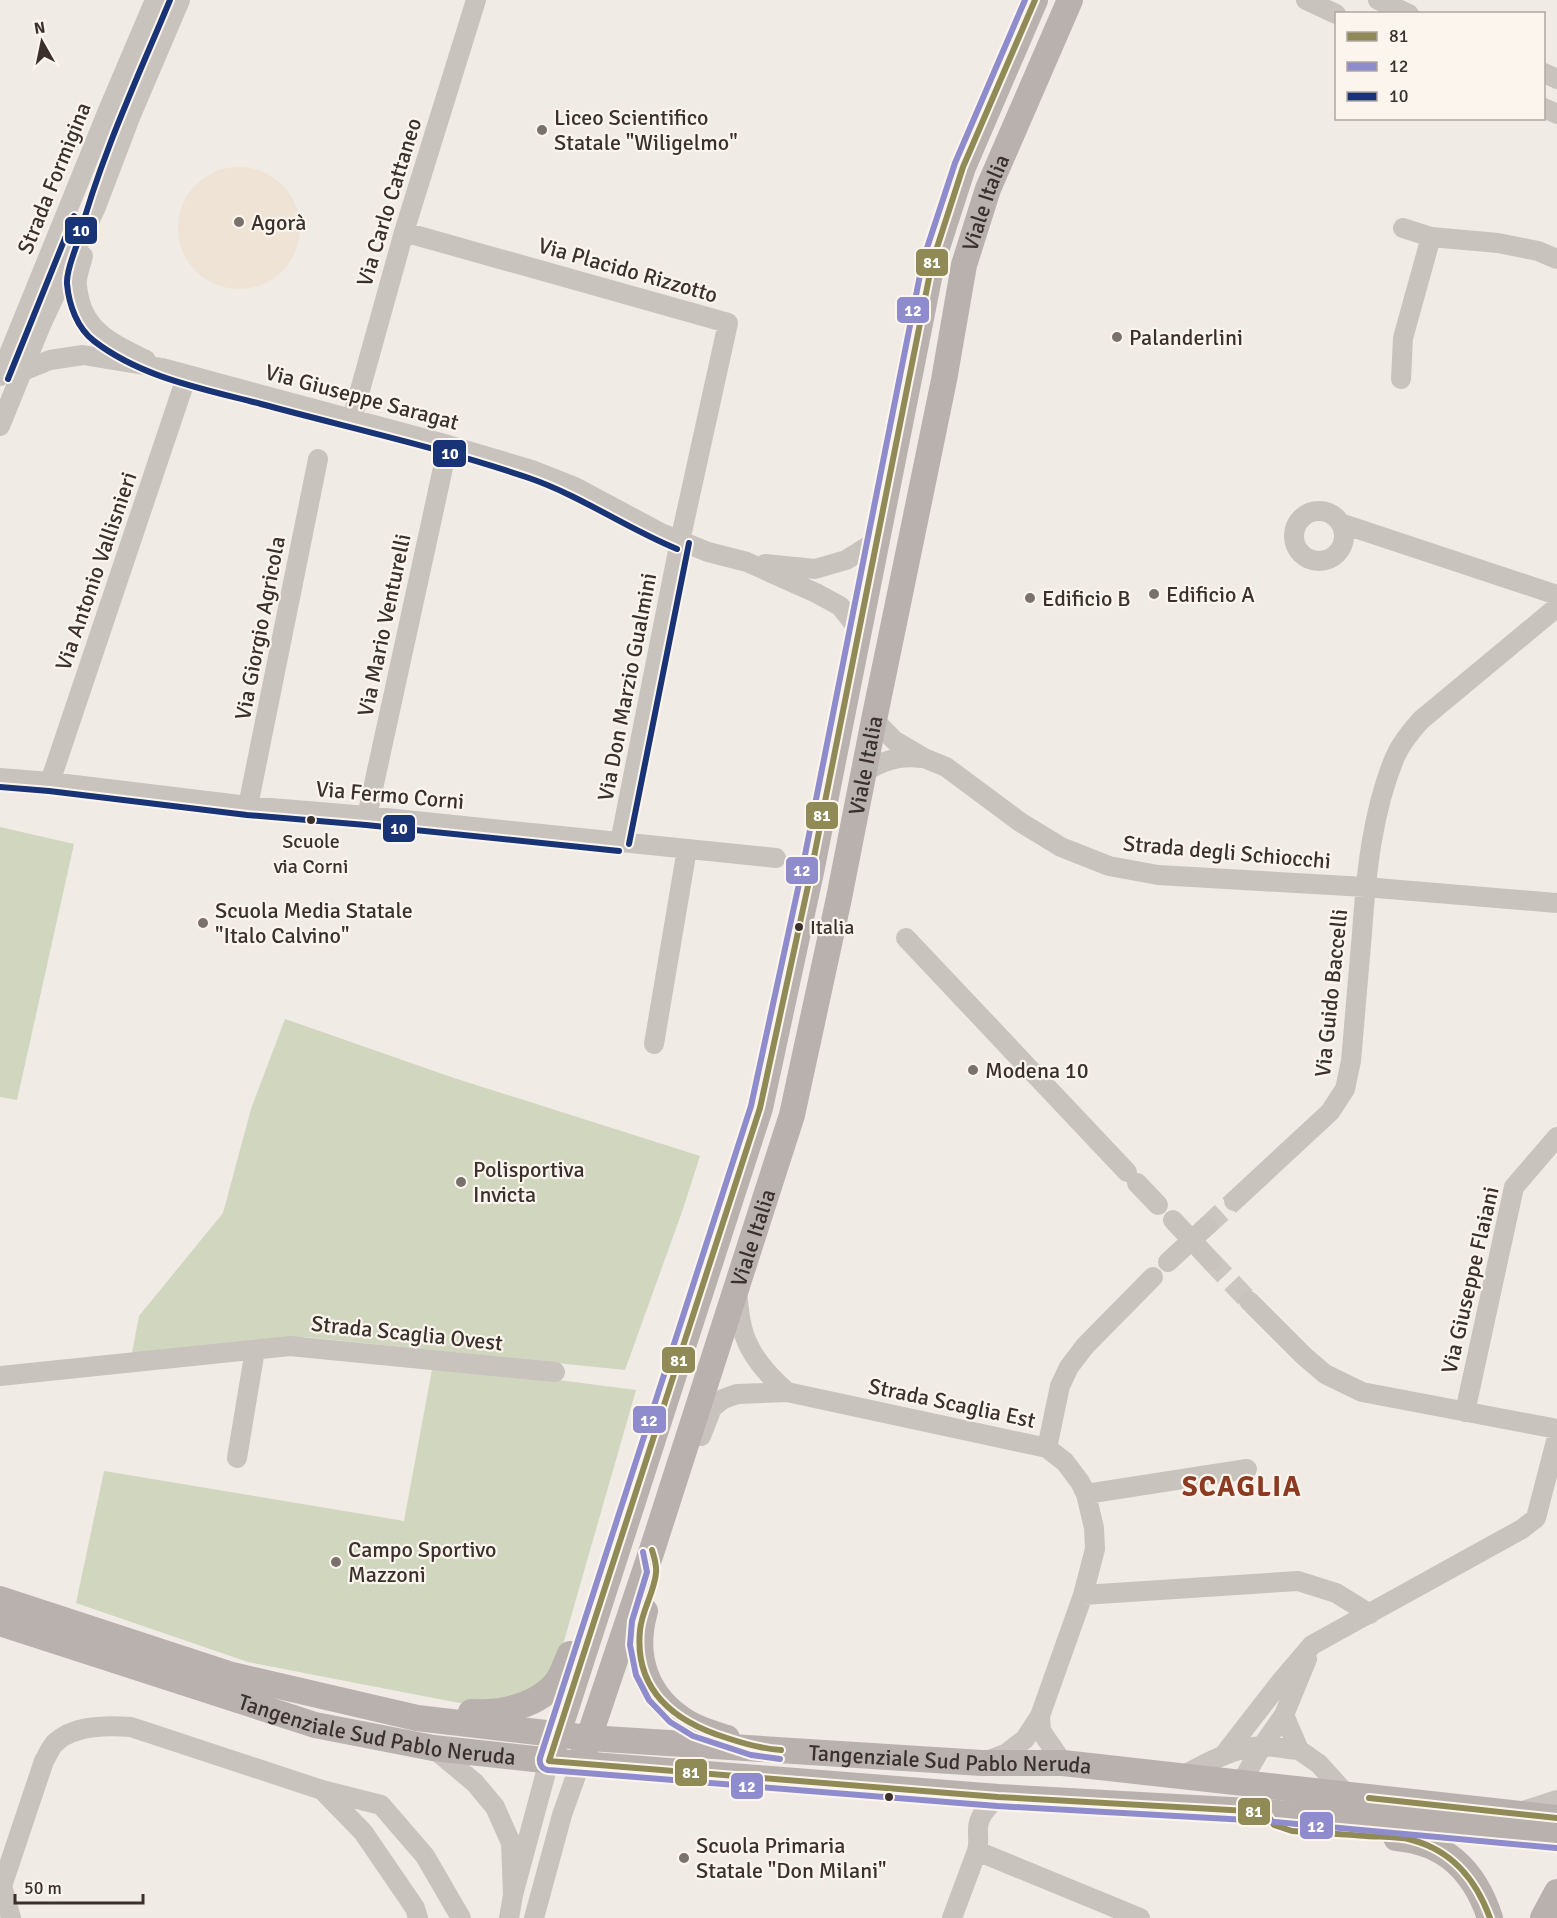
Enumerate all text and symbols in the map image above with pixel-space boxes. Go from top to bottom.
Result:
north arrow [12,12,72,72]
legend [1335,12,1545,120]
text: N [33,17,47,39]
text: 81 [1389,25,1408,47]
text: 12 [1389,55,1408,77]
text: 10 [1389,85,1408,107]
street label: Strada Formigina [11,98,97,258]
place label: Liceo Scientifico Statale "Wiligelmo" [554,104,738,156]
street label: Via Carlo Cattaneo [351,115,427,289]
marker: Liceo Scientifico Statale "Wiligelmo" [535,123,549,137]
street label: Viale Italia [956,150,1015,254]
place label: Agorà [251,209,306,236]
marker: Agorà [232,215,246,229]
line badge: 10 [64,216,98,245]
text: 10 [72,221,90,241]
street label: Via Placido Rizzotto [535,231,721,309]
line badge: 81 [915,248,949,277]
text: 81 [923,253,941,273]
line badge: 12 [896,296,930,324]
text: 12 [904,301,922,321]
place label: Palanderlini [1129,324,1243,351]
marker: Palanderlini [1110,330,1124,344]
street label: Via Giuseppe Saragat [262,358,462,436]
line badge: 10 [432,439,467,468]
text: 10 [441,444,459,464]
street label: Via Antonio Vallisnieri [49,468,143,674]
street label: Via Mario Venturelli [351,531,417,719]
street label: Via Giorgio Agricola [229,534,291,722]
street label: Via Don Marzio Gualmini [592,571,662,803]
place label: Edificio A [1166,581,1255,608]
place label: Edificio B [1042,585,1131,612]
marker: Edificio A [1147,587,1161,601]
marker: Edificio B [1023,591,1037,605]
street label: Viale Italia [842,713,888,817]
street label: Via Fermo Corni [315,775,465,815]
line badge: 81 [805,801,839,830]
text: 81 [813,806,831,826]
marker: Scuole via Corni [305,814,317,826]
line badge: 10 [382,814,416,843]
text: 10 [390,819,408,839]
place label: Scuole via Corni [274,829,348,879]
street label: Strada degli Schiocchi [1122,829,1332,875]
line badge: 12 [785,856,819,885]
text: 12 [793,861,811,881]
place label: Scuola Media Statale "Italo Calvino" [215,897,413,949]
street label: Via Guido Baccelli [1309,908,1353,1078]
place label: Italia [810,915,854,940]
marker: Scuola Media Statale "Italo Calvino" [196,916,210,930]
marker: Italia [793,921,805,933]
place label: Modena 10 [985,1057,1089,1084]
marker: Modena 10 [966,1063,980,1077]
place label: Polisportiva Invicta [473,1156,585,1208]
marker: Polisportiva Invicta [454,1175,468,1189]
street label: Via Giuseppe Flaiani [1435,1184,1505,1376]
street label: Viale Italia [724,1186,781,1290]
street label: Strada Scaglia Ovest [310,1310,505,1357]
line badge: 81 [661,1346,696,1374]
text: 81 [670,1351,688,1371]
street label: Strada Scaglia Est [866,1372,1038,1434]
line badge: 12 [632,1405,667,1434]
text: 12 [640,1411,658,1431]
district label: SCAGLIA [1182,1470,1302,1504]
place label: Campo Sportivo Mazzoni [348,1536,496,1588]
marker: Campo Sportivo Mazzoni [329,1555,343,1569]
street label: Tangenziale Sud Pablo Neruda [235,1688,517,1770]
street label: Tangenziale Sud Pablo Neruda [808,1739,1093,1780]
line badge: 81 [674,1758,708,1787]
text: 81 [682,1763,700,1783]
line badge: 12 [730,1772,764,1800]
text: 12 [738,1777,756,1797]
unlabelled marker [883,1791,895,1803]
line badge: 81 [1237,1797,1271,1826]
text: 81 [1245,1802,1263,1822]
line badge: 12 [1299,1811,1334,1840]
text: 12 [1307,1817,1325,1837]
place label: Scuola Primaria Statale "Don Milani" [696,1832,887,1884]
marker: Scuola Primaria Statale "Don Milani" [677,1851,691,1865]
scale bar [15,1867,142,1905]
text: 50 m [24,1877,62,1899]

